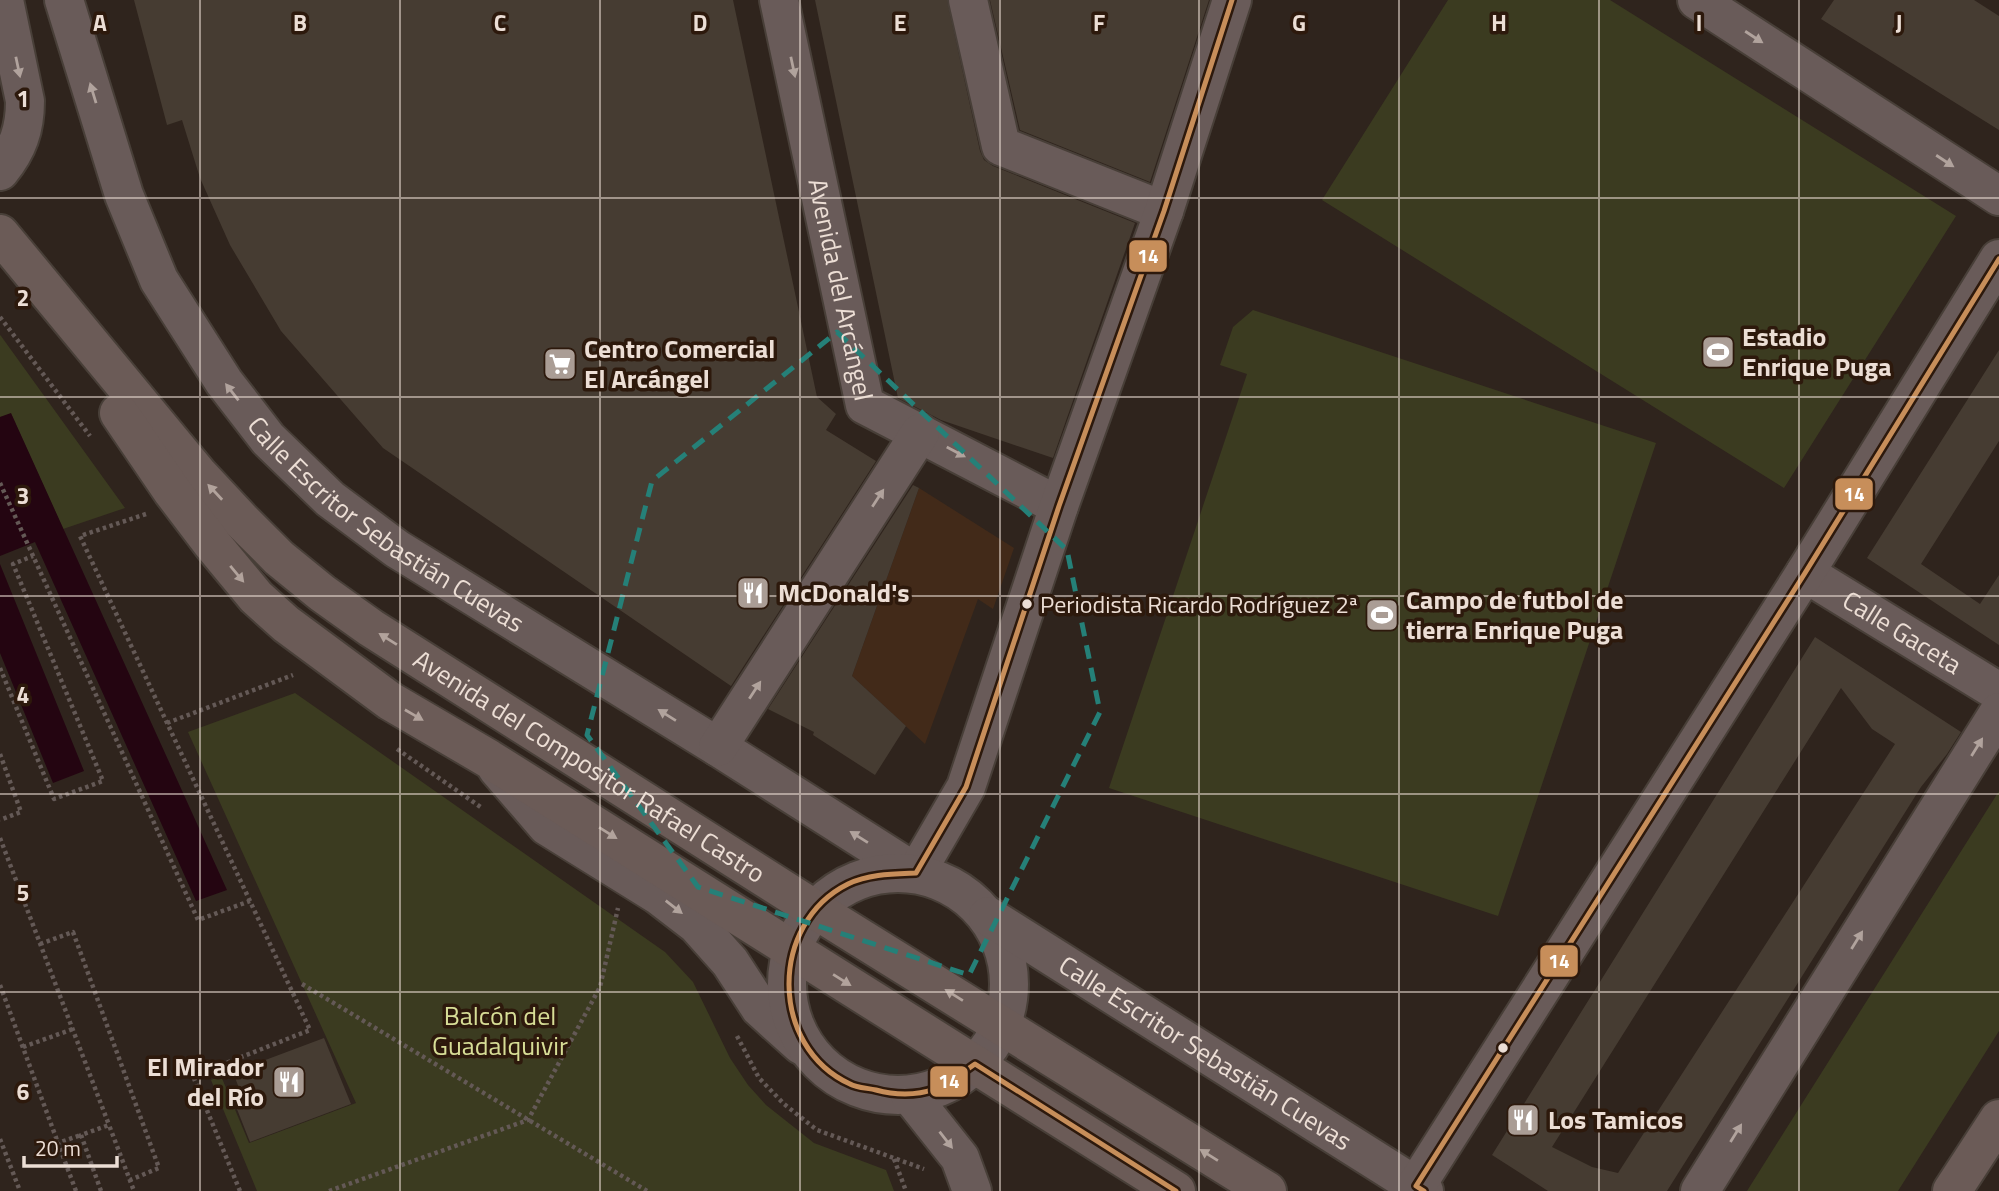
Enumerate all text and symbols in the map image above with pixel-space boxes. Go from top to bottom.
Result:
text: A [93,5,107,40]
text: B [293,5,307,40]
text: C [494,5,506,40]
text: D [693,5,707,40]
text: E [894,5,906,40]
text: F [1093,5,1105,40]
text: G [1292,5,1306,40]
text: H [1491,5,1507,40]
text: I [1696,5,1702,40]
text: J [1896,5,1902,40]
one-way arrow [1744,31,1764,44]
one-way arrow [13,56,24,78]
one-way arrow [788,56,799,78]
text: 1 [17,81,29,116]
one-way arrow [87,82,97,103]
one-way arrow [1936,154,1954,168]
street label: Avenida del Arcángel [798,175,884,404]
line badge: 14 [1128,239,1168,273]
text: 14 [1137,241,1159,270]
text: 2 [17,280,29,315]
place label: Estadio Enrique Puga [1742,317,1892,386]
place label: Centro Comercial El Arcángel [584,329,775,398]
sports icon: Estadio Enrique Puga [1699,333,1737,371]
supermarket icon: Centro Comercial El Arcángel [541,345,579,383]
one-way arrow [225,383,239,401]
street label: Calle Escritor Sebastián Cuevas [238,408,532,642]
one-way arrow [946,446,966,458]
line badge: 14 [1834,477,1874,511]
text: 3 [17,478,29,513]
text: 14 [1843,479,1865,508]
one-way arrow [208,484,224,501]
one-way arrow [871,489,884,508]
one-way arrow [229,564,244,582]
place label: McDonald's [778,573,910,612]
restaurant icon: McDonald's [734,574,772,612]
place label: Campo de futbol de tierra Enrique Puga [1406,580,1624,649]
street label: Calle Gaceta [1835,581,1970,684]
place label: Periodista Ricardo Rodríguez 2ª [1040,586,1358,622]
sports icon: Campo de futbol de tierra Enrique Puga [1363,596,1401,634]
marker: Periodista Ricardo Rodríguez 2ª [1020,597,1034,611]
one-way arrow [379,632,397,646]
street label: Avenida del Compositor Rafael Castro [406,640,773,892]
text: 4 [17,677,29,712]
one-way arrow [748,680,761,699]
one-way arrow [404,708,423,721]
one-way arrow [657,709,676,722]
one-way arrow [1971,737,1984,757]
one-way arrow [598,827,618,840]
one-way arrow [849,831,868,844]
text: 5 [17,875,29,910]
one-way arrow [665,900,683,914]
one-way arrow [1850,930,1863,950]
line badge: 14 [1539,944,1579,978]
street label: Calle Escritor Sebastián Cuevas [1051,946,1360,1160]
text: 14 [1548,946,1570,975]
one-way arrow [833,973,852,986]
one-way arrow [944,989,963,1001]
park label: Balcón del Guadalquivir [432,996,568,1065]
unlabelled marker [1496,1041,1510,1055]
place label: El Mirador del Río [147,1047,264,1116]
restaurant icon: El Mirador del Río [270,1063,308,1101]
line badge: 14 [929,1065,969,1098]
text: 14 [938,1066,960,1095]
text: 6 [17,1074,30,1109]
place label: Los Tamicos [1548,1100,1683,1139]
restaurant icon: Los Tamicos [1504,1101,1542,1139]
one-way arrow [1730,1123,1743,1143]
scale bar [24,1124,117,1168]
one-way arrow [938,1131,953,1149]
text: 20 m [35,1132,81,1164]
one-way arrow [1199,1148,1219,1161]

